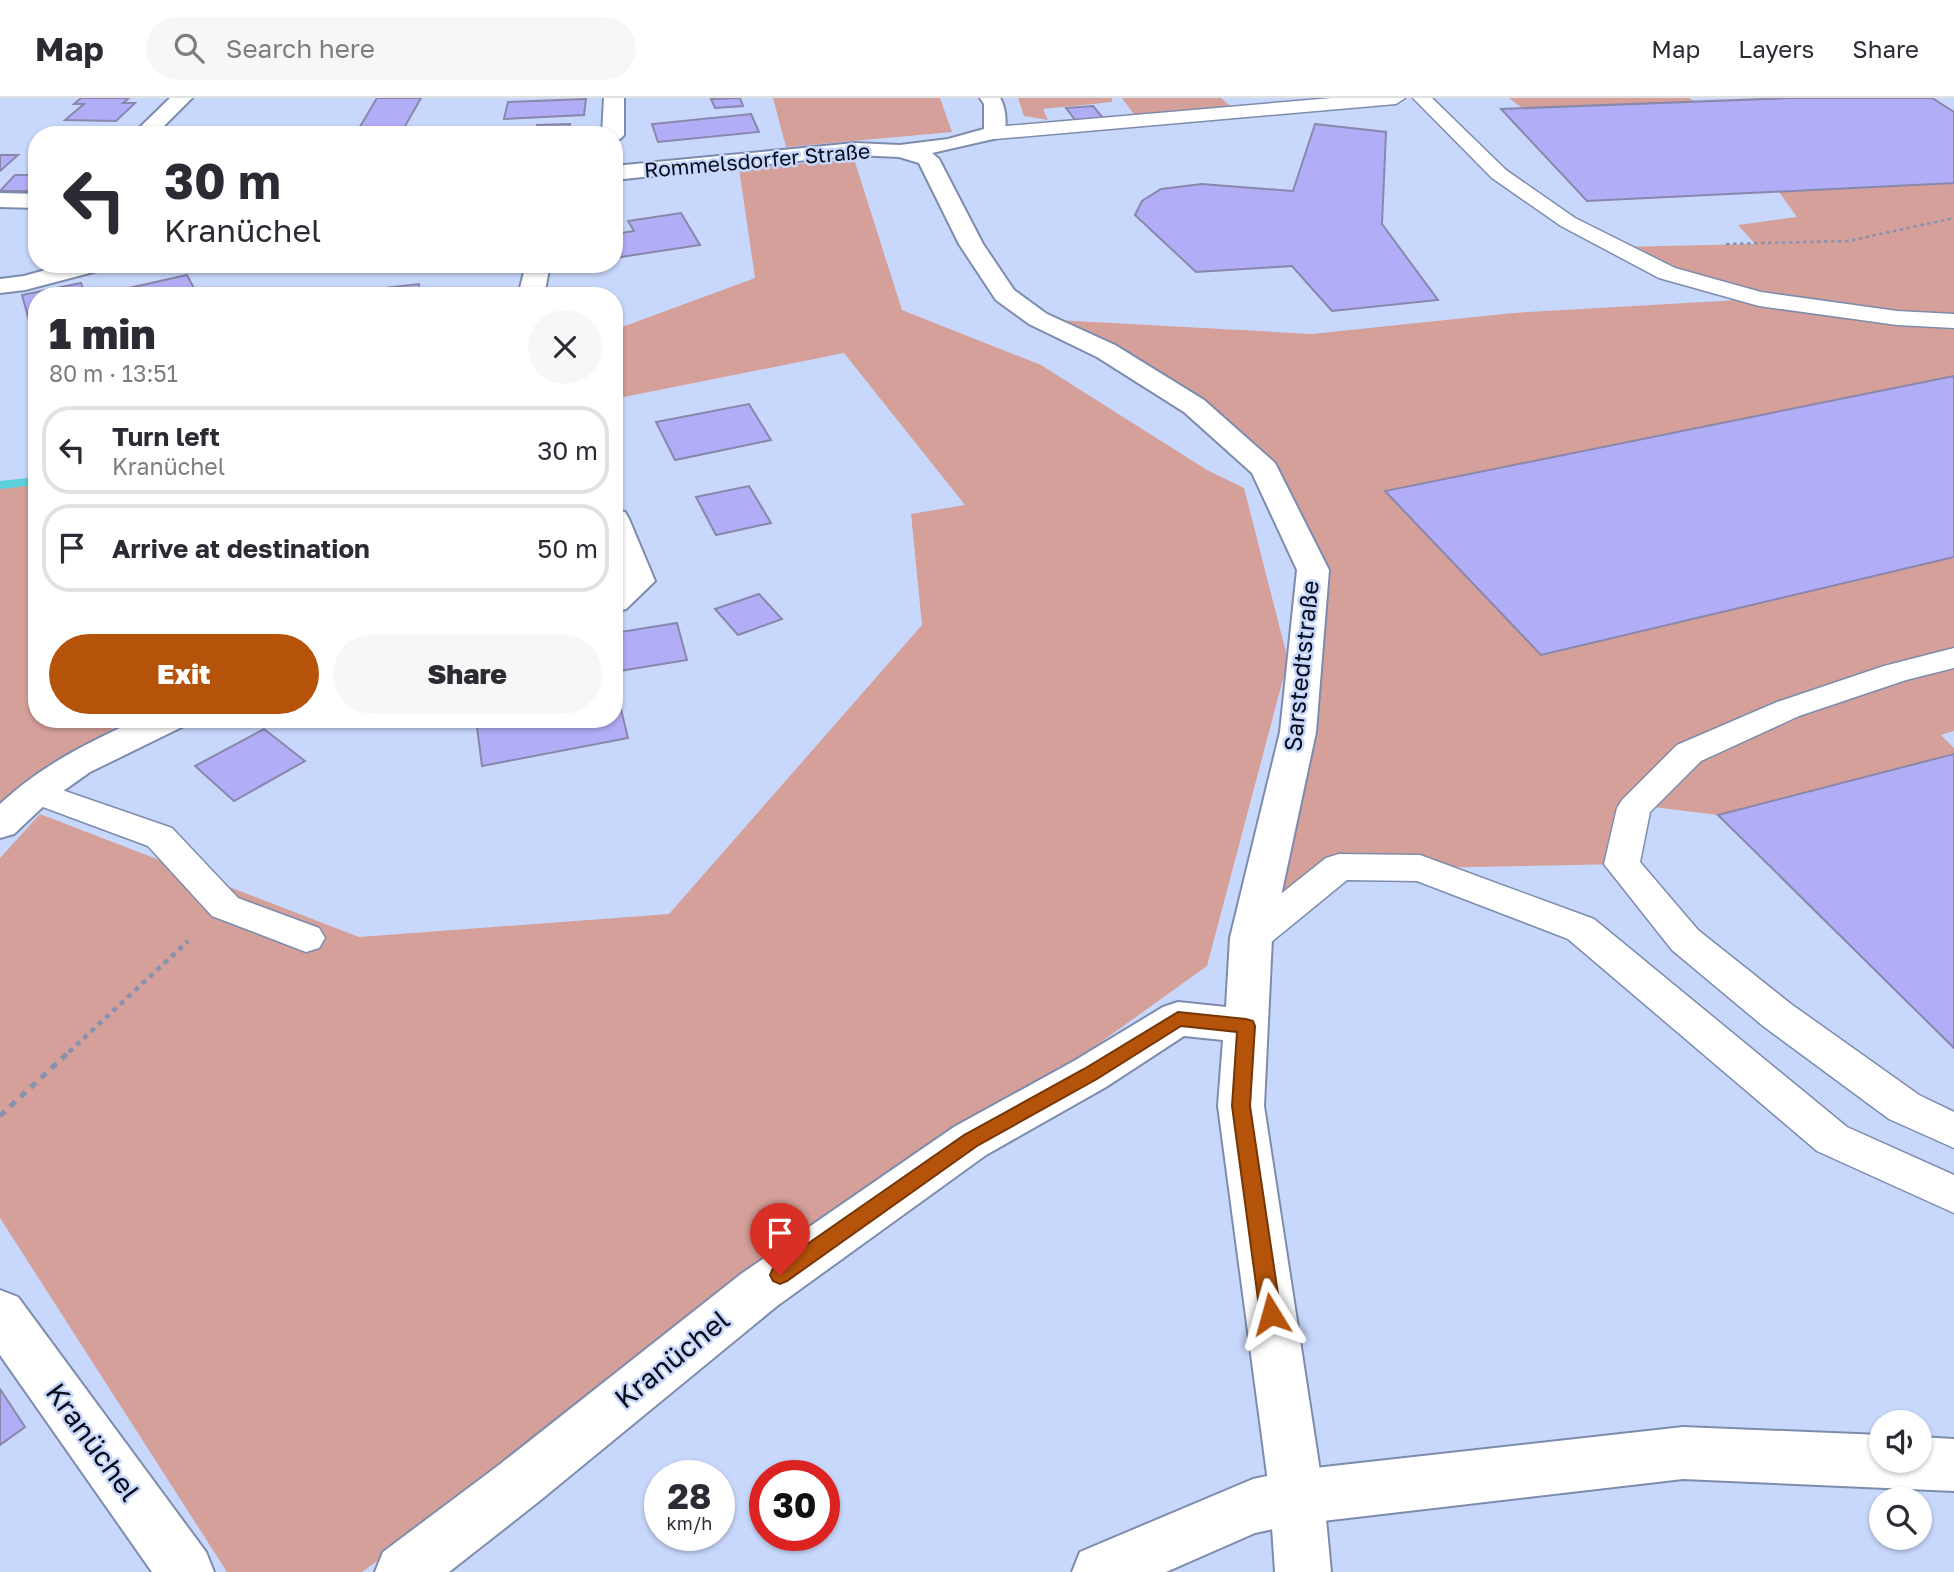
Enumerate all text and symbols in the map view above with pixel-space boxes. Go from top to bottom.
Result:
search box [146,17,636,80]
text: Map [35,29,104,68]
icon: search [170,29,208,67]
text: Search here [226,33,375,64]
text: Map [1651,34,1700,63]
text: Layers [1738,34,1814,63]
text: Share [1852,34,1919,63]
street label: Rommelsdorfer Straße [643,137,871,183]
text: 30 m [164,151,281,210]
icon: left [49,154,140,245]
text: Kranüchel [164,211,321,249]
text: 1 min [49,308,156,358]
button: close [528,310,602,384]
text: 80 m · 13:51 [49,359,178,387]
text: Turn left [112,421,220,452]
icon: left [53,431,91,469]
text: 30 m [537,435,598,466]
text: Kranüchel [112,452,225,480]
icon: arrive [53,529,91,567]
text: Arrive at destination [112,533,370,564]
text: 50 m [537,533,598,564]
street label: Sarstedtstraße [1277,579,1324,753]
button: Exit [49,634,319,714]
button: Share [333,634,602,714]
pin [750,1203,810,1275]
icon: arrive [761,1214,799,1252]
position arrow [1234,1277,1308,1351]
street label: Kranüchel [608,1302,736,1415]
street label: Kranüchel [40,1376,147,1507]
map controls [1869,1410,1932,1550]
button: sound [1869,1410,1932,1473]
speed limit sign: 30 [749,1460,840,1551]
text: 28 [668,1475,711,1517]
button: search [1869,1487,1932,1550]
text: km/h [667,1512,712,1534]

